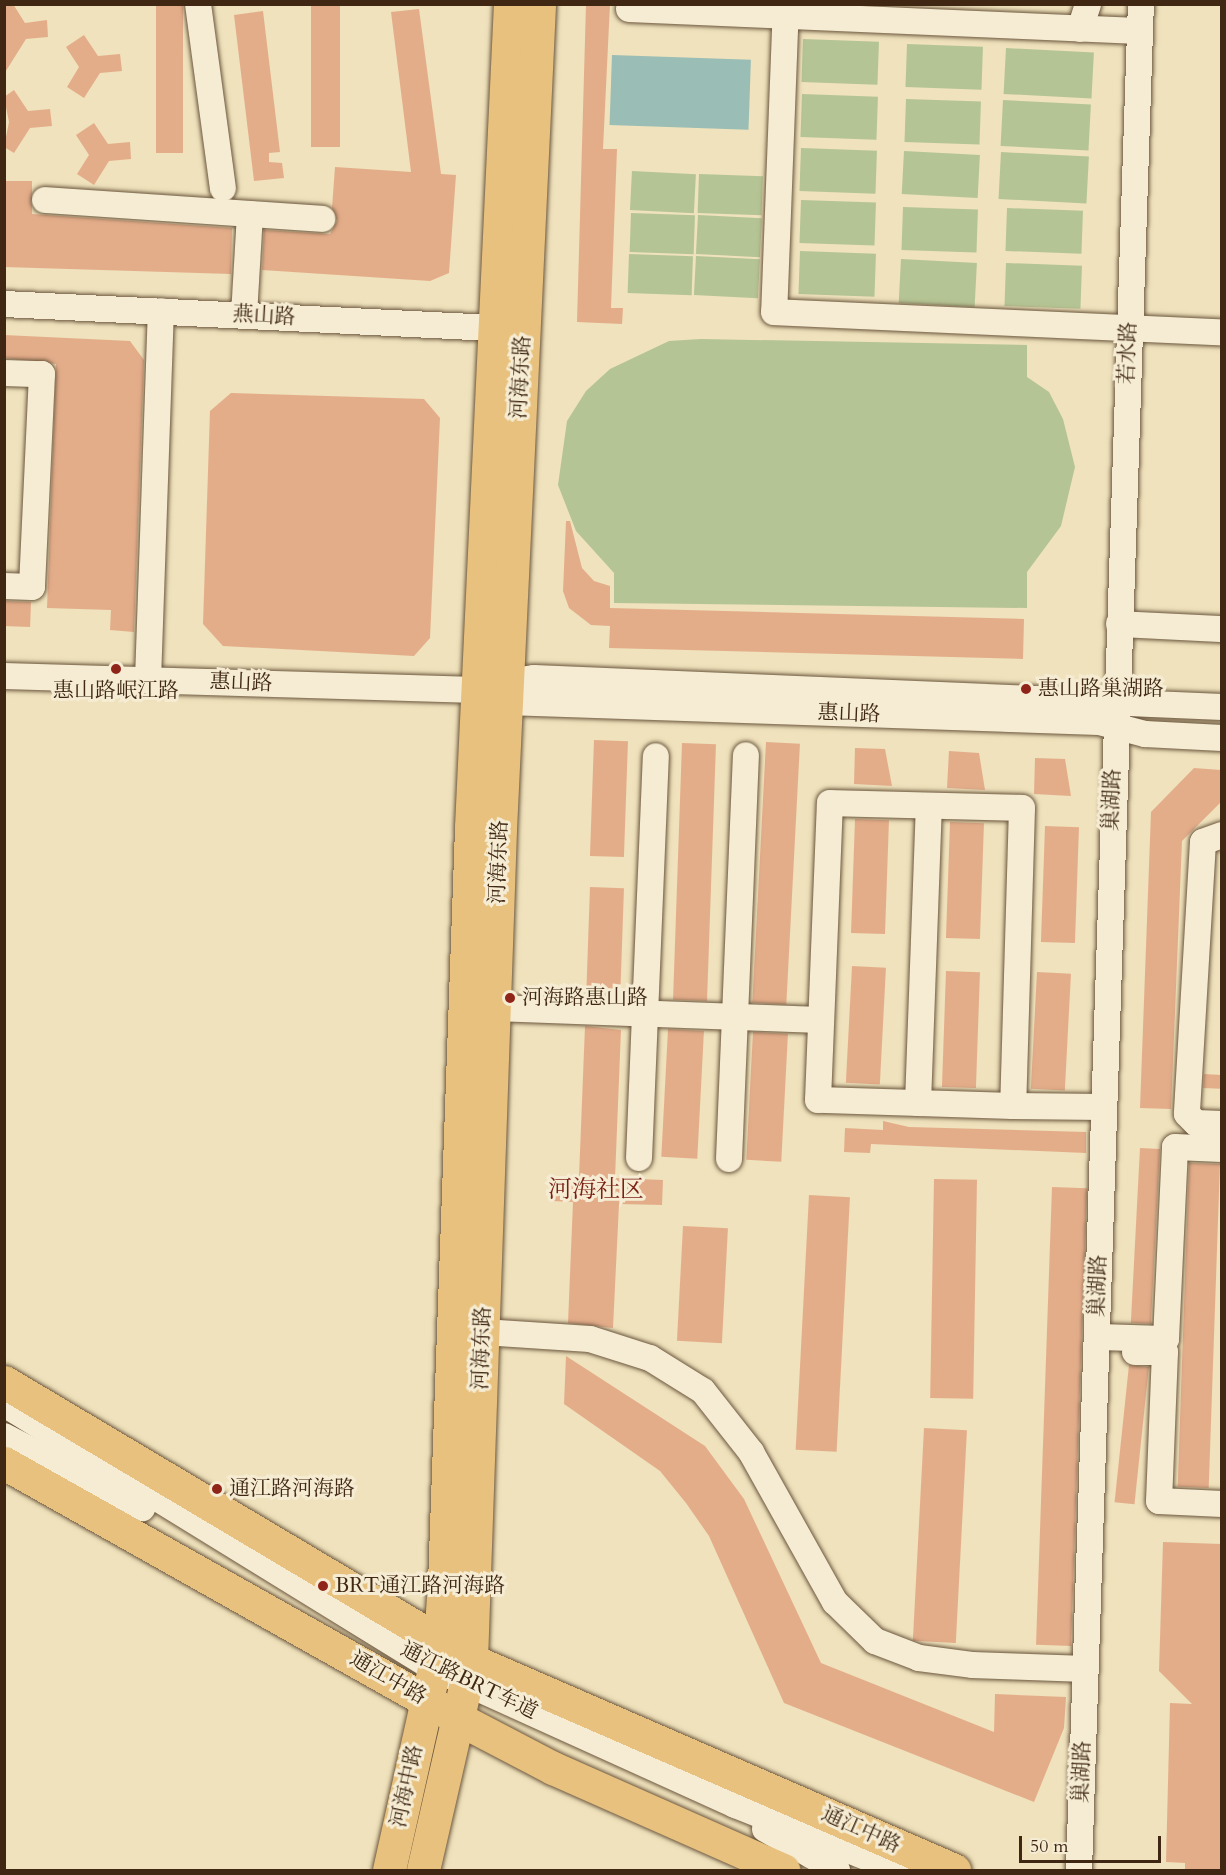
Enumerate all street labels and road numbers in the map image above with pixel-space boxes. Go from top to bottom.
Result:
street label: 燕山路 [232,302,296,330]
street label: 若水路 [1114,321,1142,385]
street label: 河海东路 [506,334,536,420]
street label: 惠山路 [209,669,273,697]
street label: 惠山路 [817,700,881,728]
street label: 巢湖路 [1098,768,1126,832]
street label: 河海东路 [485,820,513,904]
street label: 巢湖路 [1084,1254,1112,1318]
street label: 河海东路 [468,1306,496,1390]
street label: 通江路BRT车道 [396,1637,542,1725]
street label: 通江中路 [345,1646,431,1710]
street label: 巢湖路 [1068,1740,1096,1804]
street label: 河海中路 [386,1742,428,1830]
street label: 通江中路 [818,1801,904,1859]

